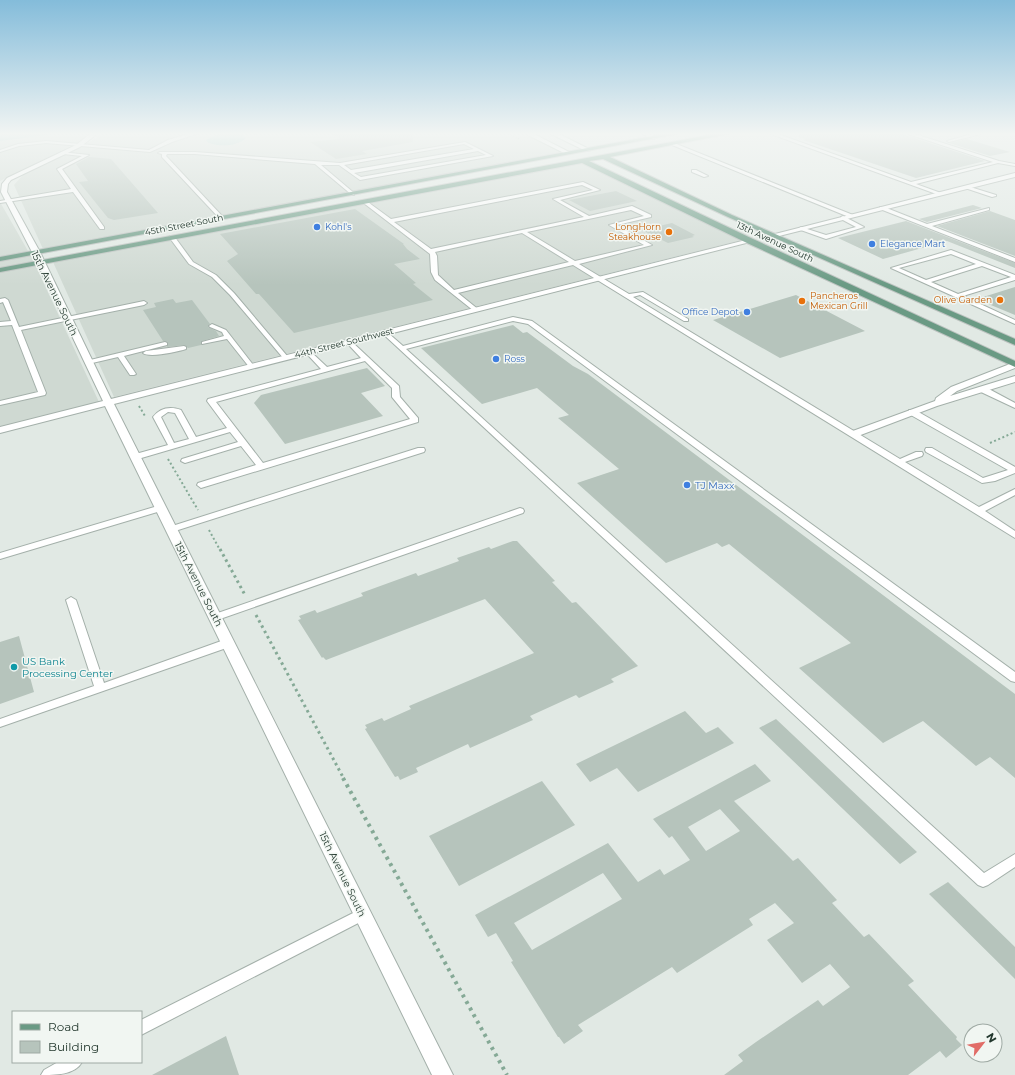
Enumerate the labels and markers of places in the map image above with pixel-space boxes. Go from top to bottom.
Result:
place label: Kohl's [325,221,352,232]
place label: LongHorn Steakhouse [608,221,662,242]
marker: Kohl's [312,222,322,232]
marker: LongHorn Steakhouse [664,227,674,237]
place label: Elegance Mart [880,238,946,249]
marker: Elegance Mart [867,239,877,249]
place label: Pancheros Mexican Grill [810,290,868,311]
place label: Olive Garden [934,294,992,305]
marker: Olive Garden [995,295,1005,305]
marker: Pancheros Mexican Grill [797,296,807,306]
place label: Office Depot [682,306,739,317]
marker: Office Depot [742,307,752,317]
place label: Ross [504,353,526,364]
marker: Ross [491,354,501,364]
place label: TJ Maxx [695,479,735,492]
marker: TJ Maxx [682,480,692,490]
place label: US Bank Processing Center [22,655,113,680]
marker: US Bank Processing Center [9,662,19,672]

